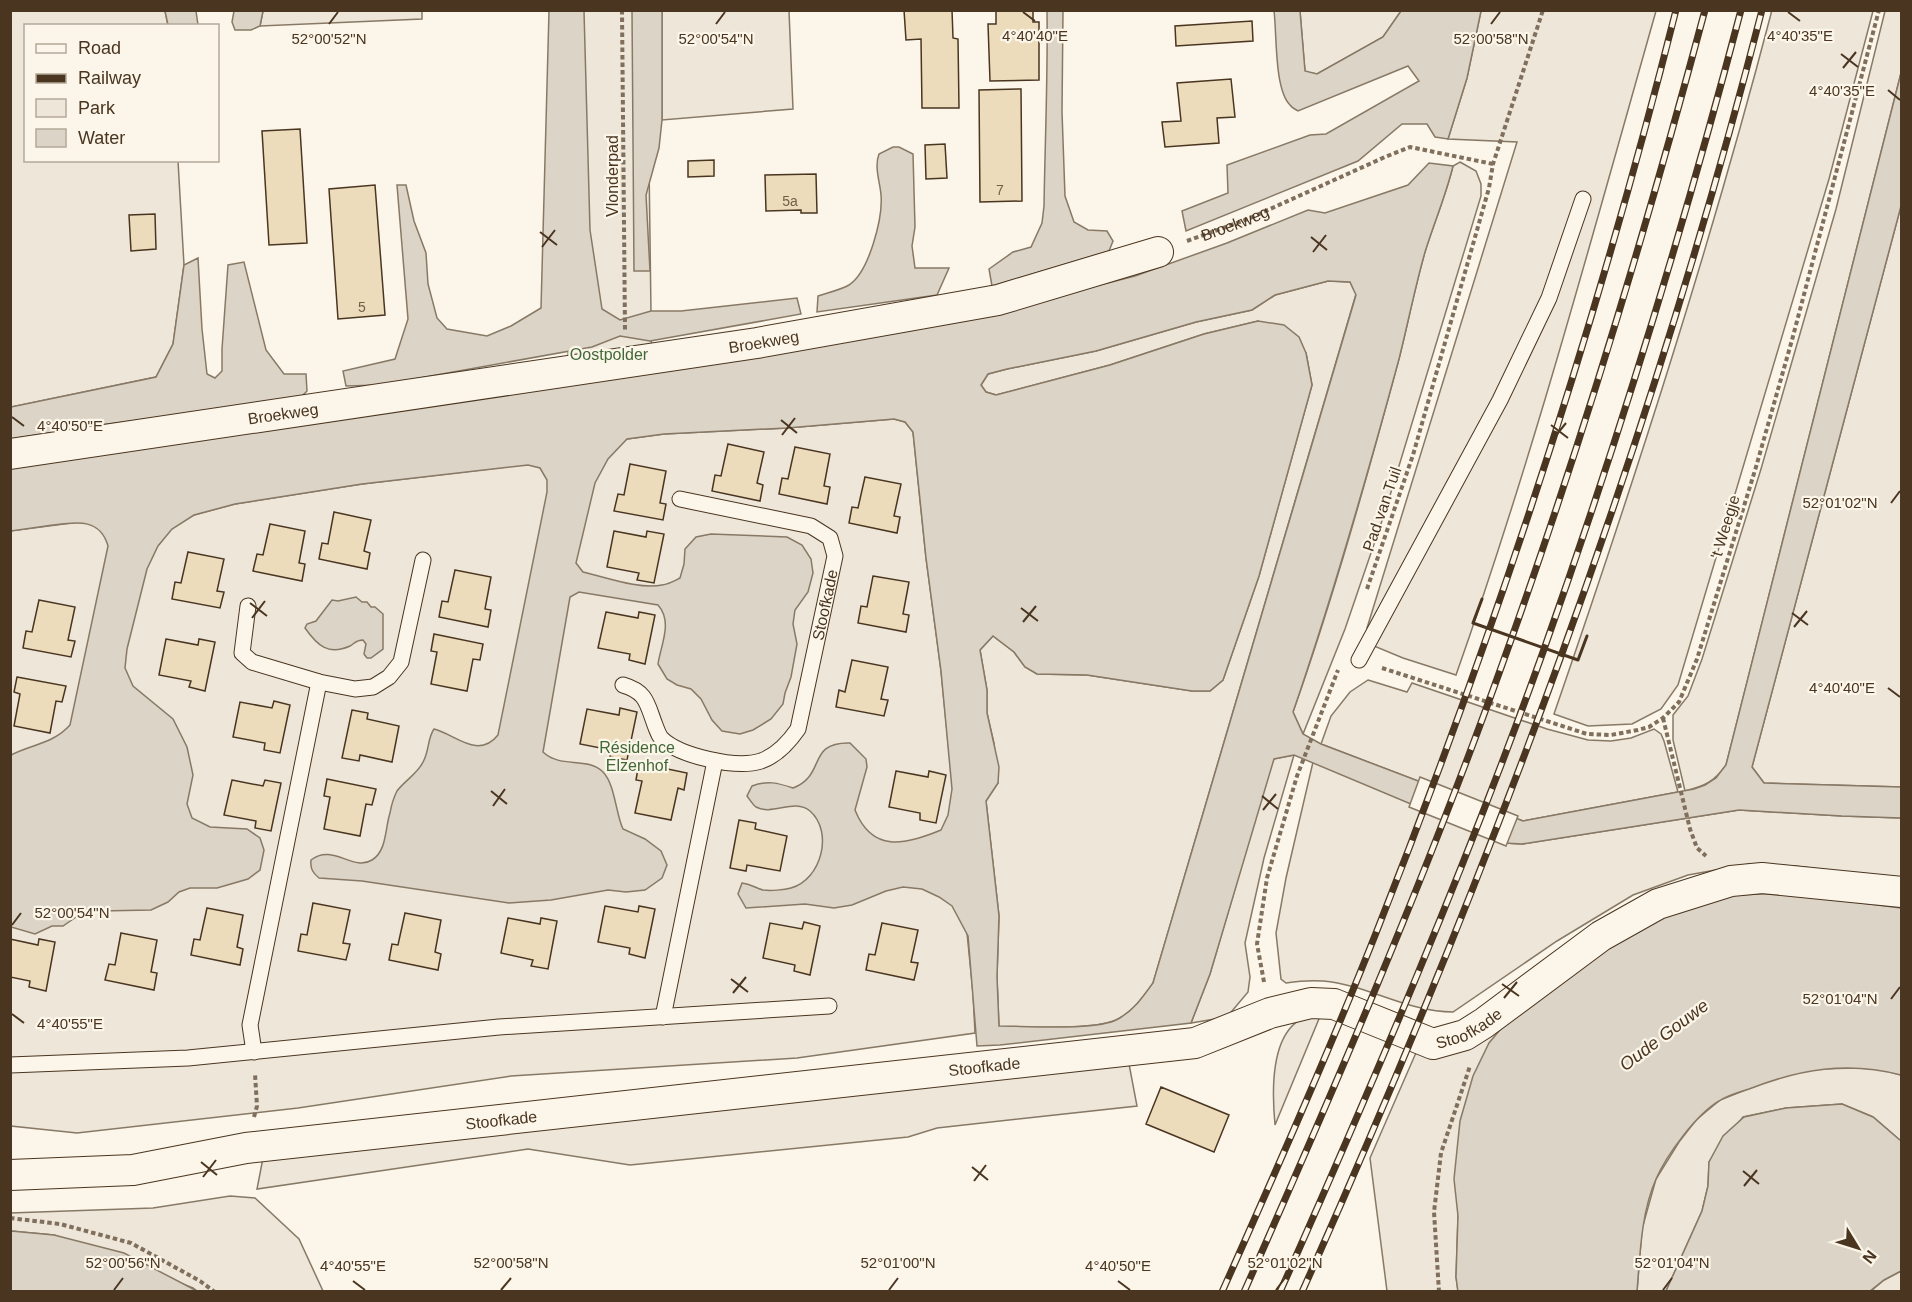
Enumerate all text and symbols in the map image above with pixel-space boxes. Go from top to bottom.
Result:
legend [24,24,219,162]
text: 4°40'40"E [1002,27,1068,44]
text: 4°40'35"E [1767,27,1833,44]
text: 52°00'52"N [291,30,367,47]
text: 52°00'54"N [678,30,754,47]
text: 52°00'58"N [1453,30,1529,47]
text: Road [78,38,121,58]
text: Railway [78,68,141,88]
text: 4°40'35"E [1809,82,1875,99]
text: Park [78,98,116,118]
text: Water [78,128,125,148]
street label: Vlonderpad [604,135,621,217]
house number: 7 [996,182,1004,198]
house number: 5a [782,193,798,209]
street label: Broekweg [1199,202,1271,244]
house number: 5 [358,299,366,315]
street label: Broekweg [727,327,800,356]
park label: Oostpolder [570,346,649,363]
street label: Broekweg [247,400,319,427]
text: 4°40'50"E [37,417,103,434]
street label: Pad van Tuil [1360,465,1404,553]
street label: 't Weegje [1707,493,1743,561]
text: 52°01'02"N [1802,494,1878,511]
street label: Stoofkade [809,568,840,642]
text: 4°40'40"E [1809,679,1875,696]
park label: Résidence Elzenhof [599,739,675,774]
text: 52°00'54"N [34,904,110,921]
text: 52°01'04"N [1802,990,1878,1007]
water label: Oude Gouwe [1616,995,1712,1075]
street label: Stoofkade [1434,1004,1505,1051]
text: 4°40'55"E [37,1015,103,1032]
street label: Stoofkade [948,1054,1021,1079]
street label: Stoofkade [464,1107,538,1132]
north arrow [1828,1218,1888,1278]
text: N [1859,1247,1880,1267]
text: 52°00'56"N [85,1254,161,1271]
text: 52°00'58"N [473,1254,549,1271]
text: 52°01'00"N [860,1254,936,1271]
text: 52°01'02"N [1247,1254,1323,1271]
text: 52°01'04"N [1634,1254,1710,1271]
text: 4°40'55"E [320,1257,386,1274]
text: 4°40'50"E [1085,1257,1151,1274]

